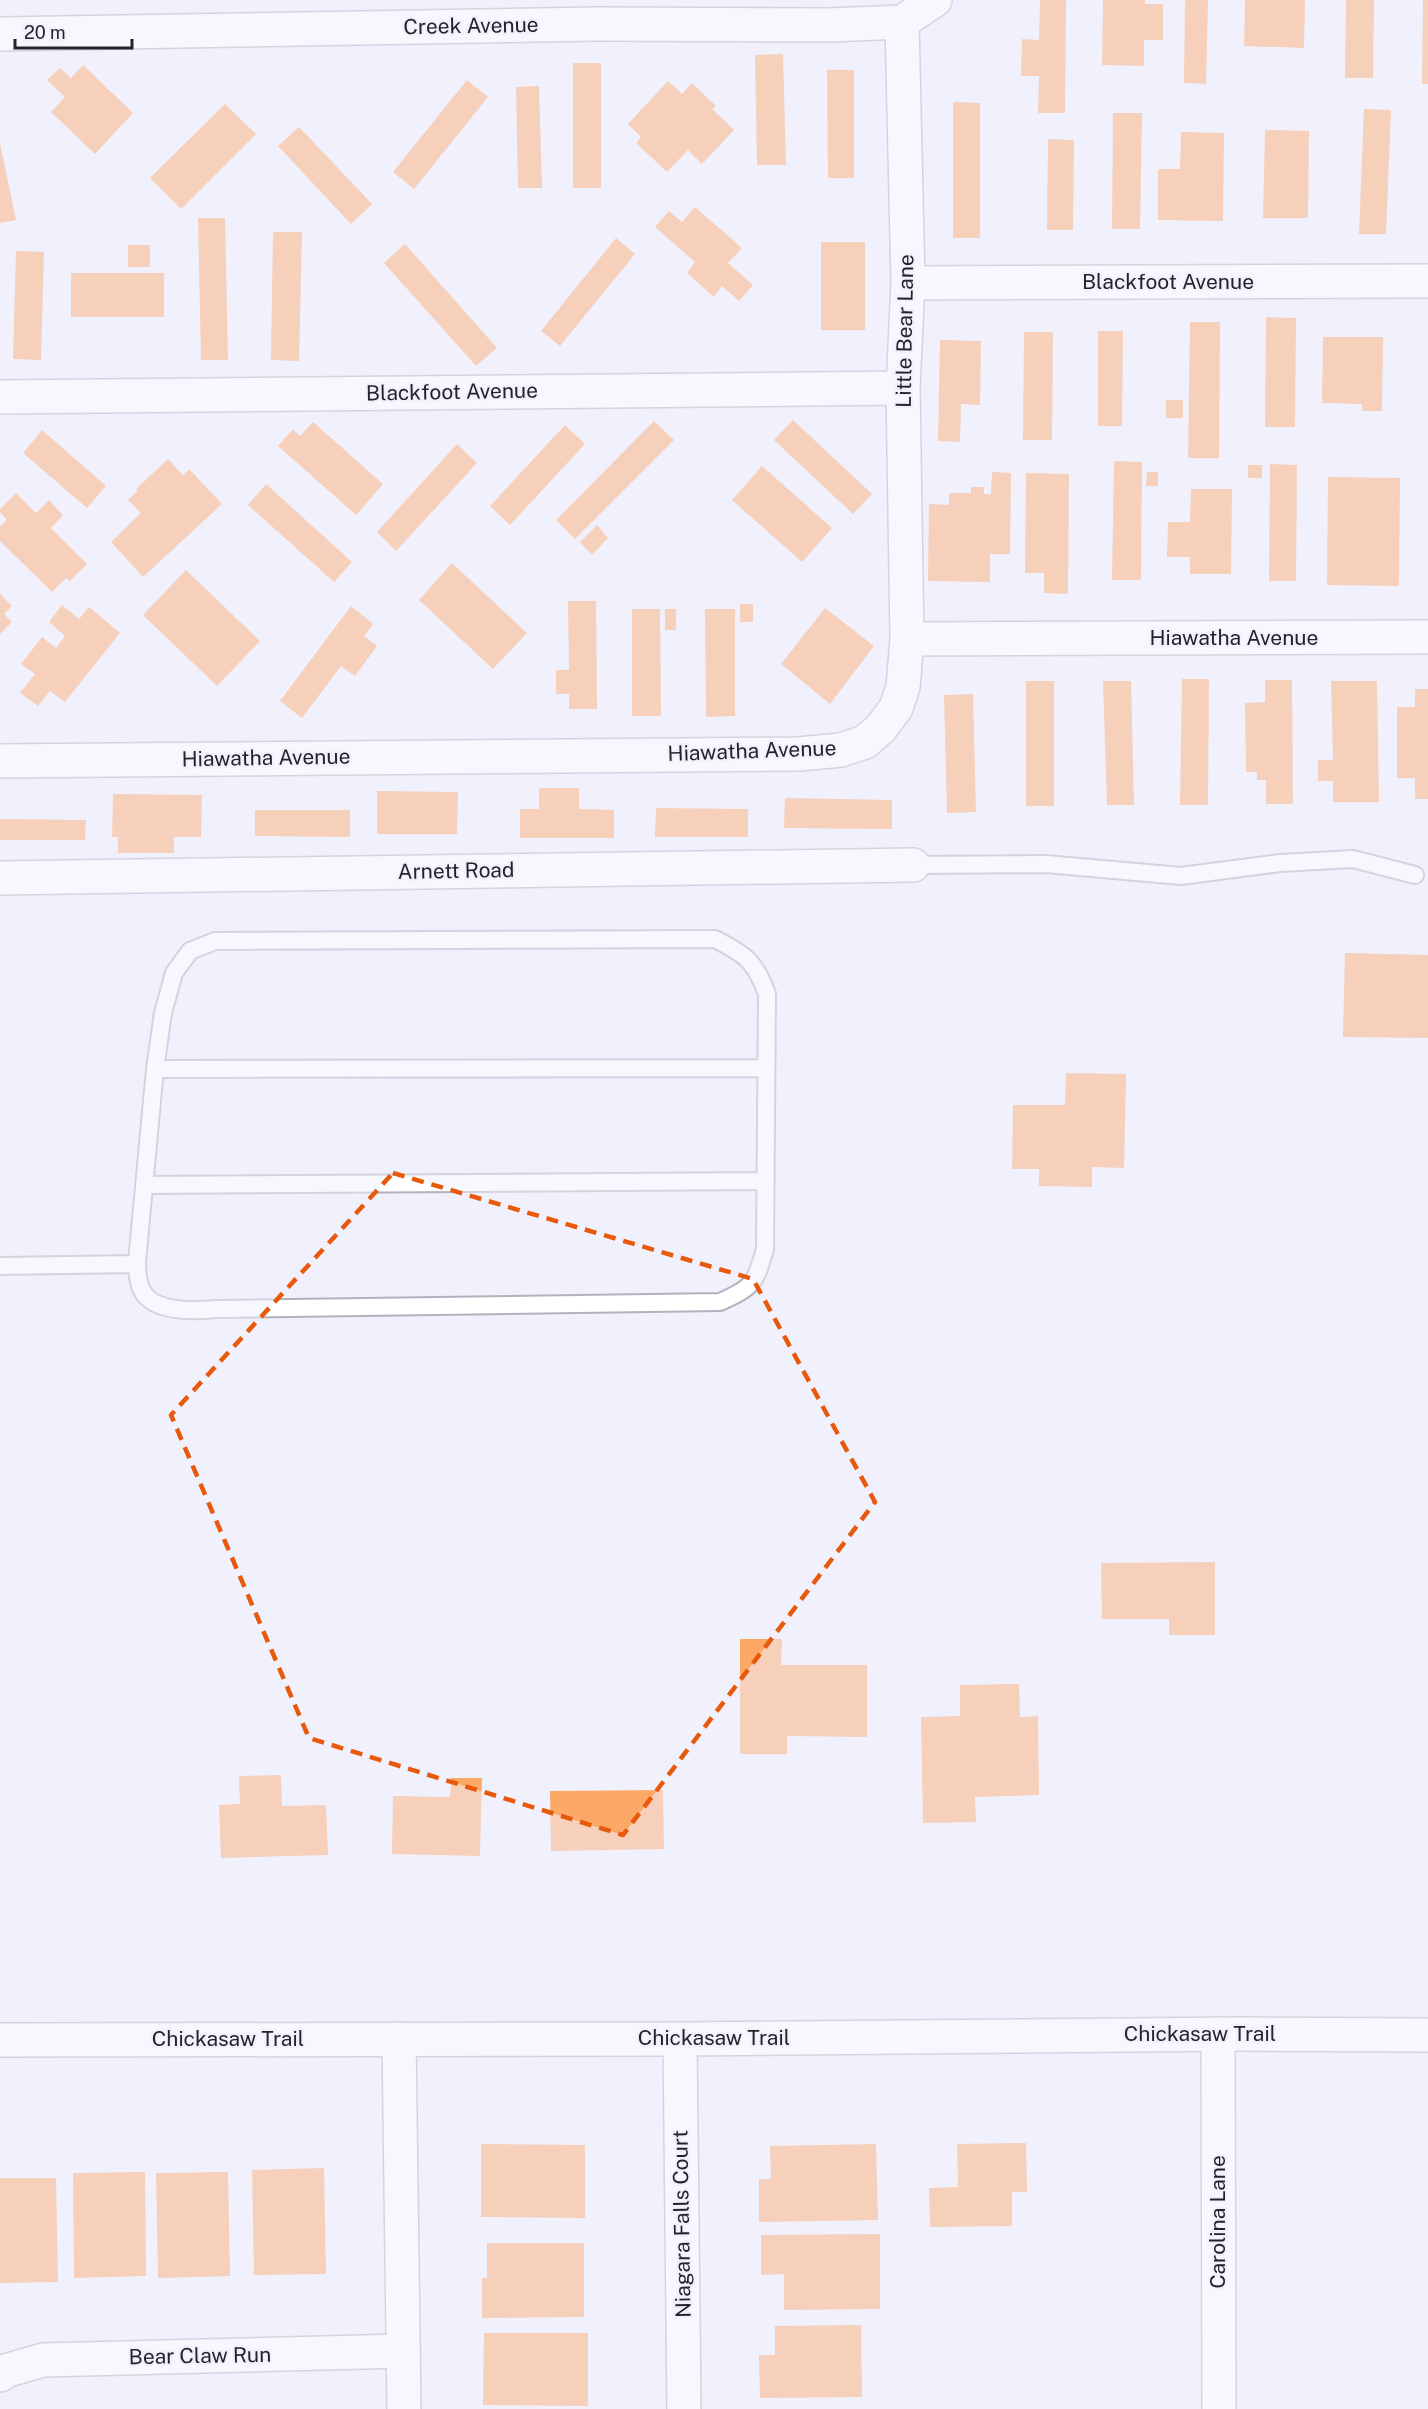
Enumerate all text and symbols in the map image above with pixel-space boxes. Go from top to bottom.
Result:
scale bar [15,12,132,50]
street label: Creek Avenue [403,12,539,39]
text: 20 m [24,22,66,43]
street label: Little Bear Lane [891,254,918,408]
street label: Blackfoot Avenue [1082,269,1254,294]
street label: Blackfoot Avenue [366,378,538,406]
street label: Hiawatha Avenue [1150,625,1318,650]
street label: Hiawatha Avenue [667,735,837,766]
street label: Hiawatha Avenue [181,744,351,771]
street label: Arnett Road [397,857,515,884]
street label: Chickasaw Trail [1124,2021,1276,2046]
street label: Chickasaw Trail [638,2025,790,2050]
street label: Chickasaw Trail [152,2026,304,2051]
street label: Niagara Falls Court [667,2130,696,2318]
street label: Carolina Lane [1205,2155,1230,2289]
street label: Bear Claw Run [128,2342,272,2369]

